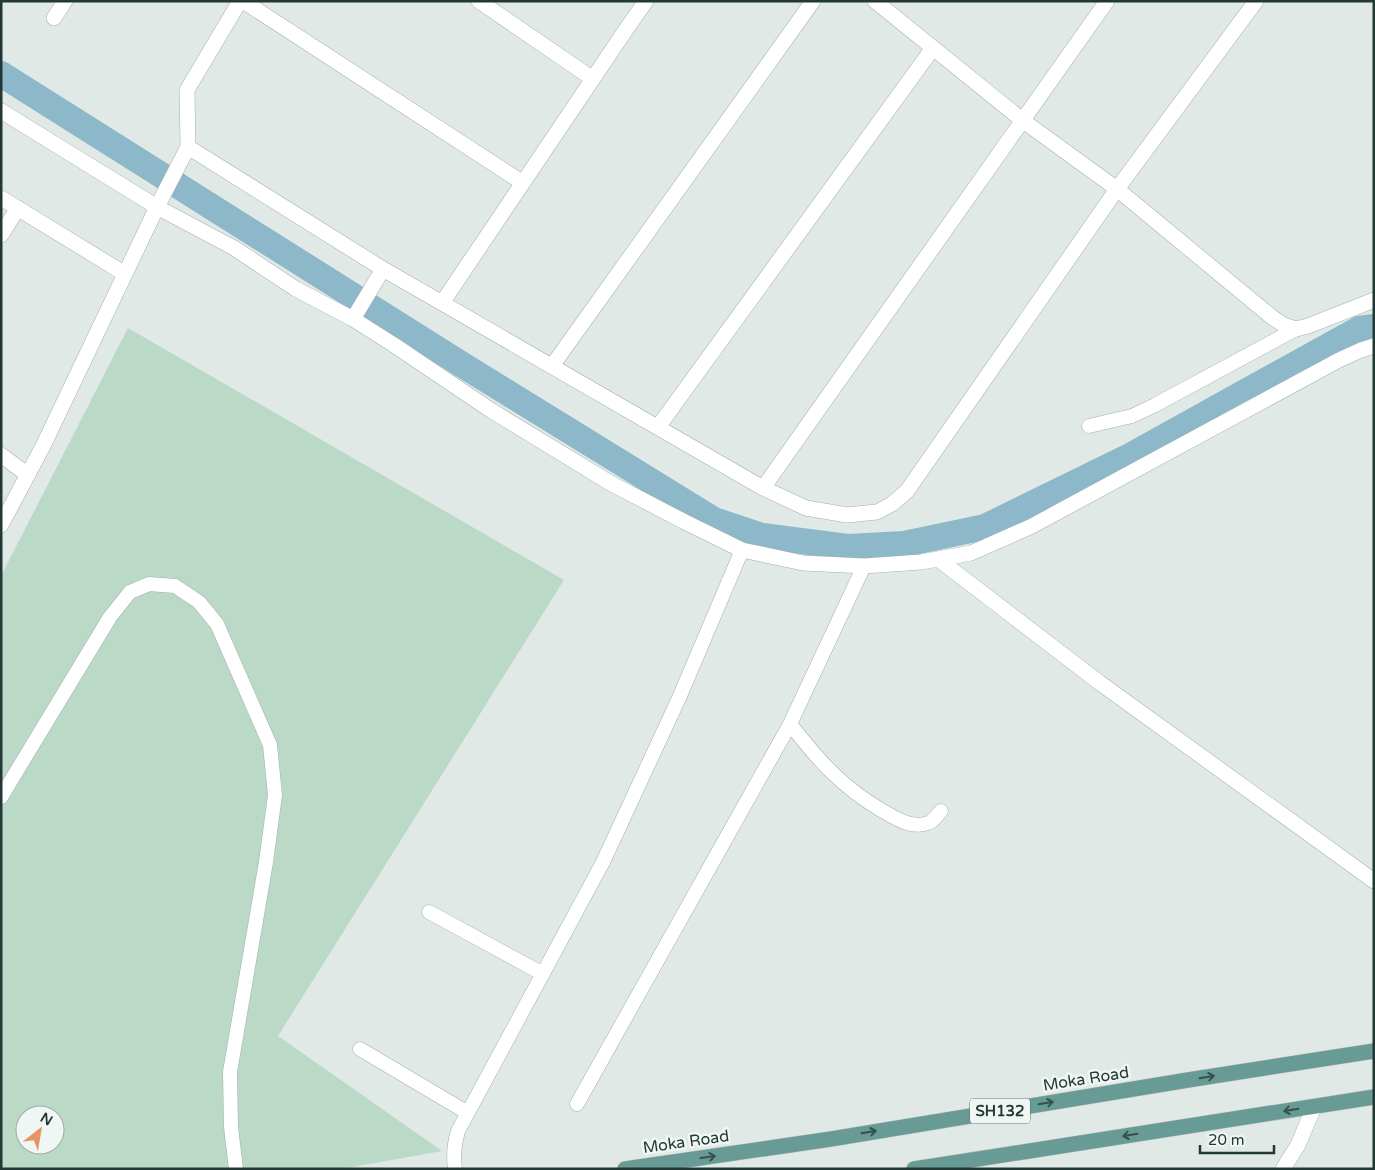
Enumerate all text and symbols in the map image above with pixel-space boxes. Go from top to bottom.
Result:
street label: Moka Road [1042,1062,1130,1096]
one-way arrow [1198,1072,1214,1082]
road number: SH132 [970,1098,1030,1124]
one-way arrow [1038,1098,1054,1108]
north arrow [15,1105,65,1155]
one-way arrow [1283,1106,1299,1116]
text: N [37,1109,56,1129]
scale bar [1200,1122,1274,1154]
street label: Moka Road [642,1126,730,1158]
one-way arrow [860,1127,876,1137]
one-way arrow [1123,1131,1139,1141]
text: 20 m [1208,1131,1245,1149]
one-way arrow [700,1151,716,1161]

